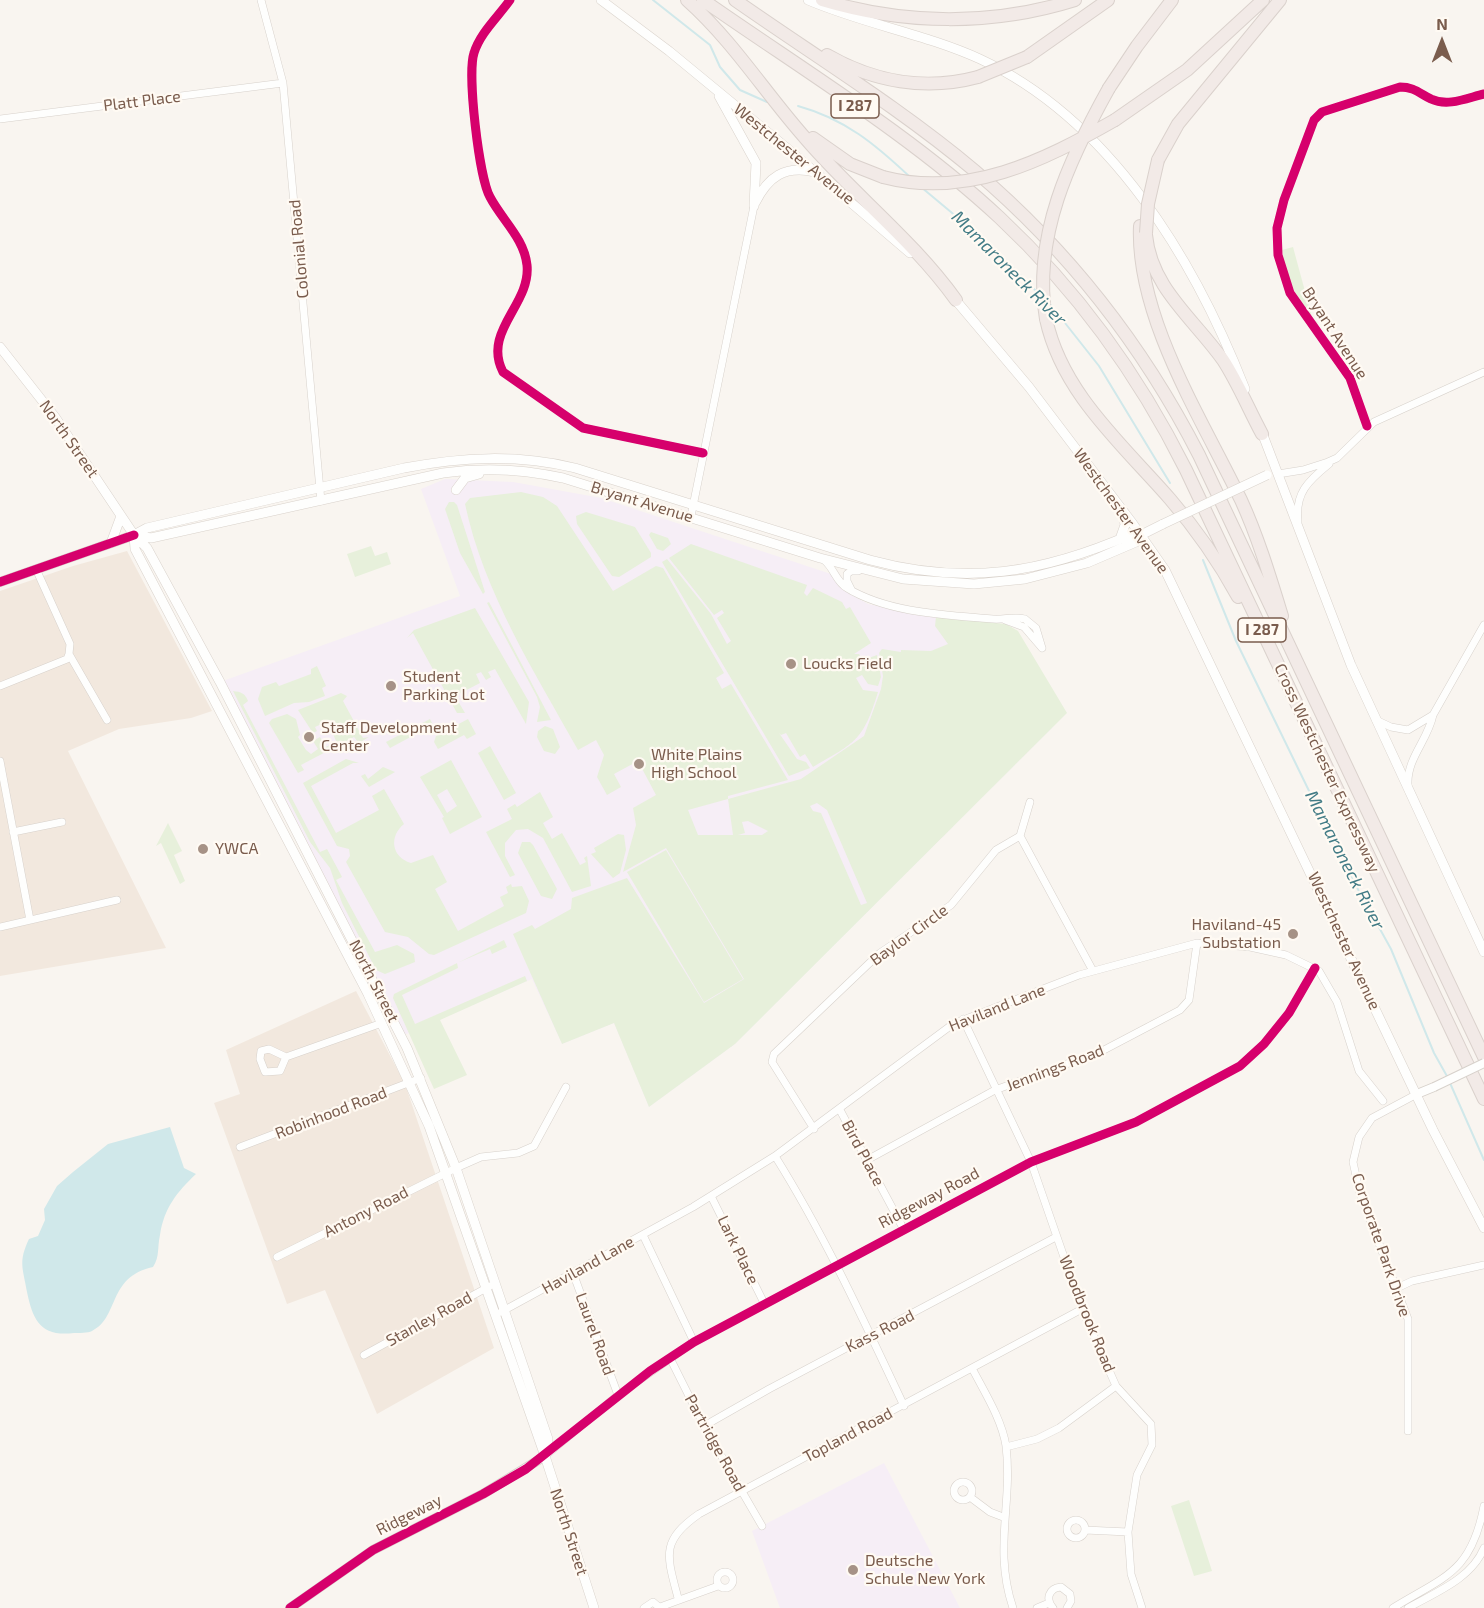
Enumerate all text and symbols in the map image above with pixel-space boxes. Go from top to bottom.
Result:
north arrow [1412,12,1472,72]
text: N [1436,14,1448,33]
street label: Platt Place [102,87,182,115]
road number: I 287 [831,94,879,118]
street label: Westchester Avenue [730,99,858,209]
street label: Colonial Road [285,199,313,299]
water label: Mamaroneck River [947,206,1071,330]
street label: Bryant Avenue [1298,283,1372,383]
street label: North Street [35,397,103,481]
street label: Westchester Avenue [1069,445,1173,577]
street label: Bryant Avenue [588,477,696,527]
road number: I 287 [1238,618,1286,642]
place label: Loucks Field [803,654,892,674]
marker: Loucks Field [784,657,798,671]
street label: Cross Westchester Expressway [1270,660,1384,876]
place label: Student Parking Lot [403,667,485,705]
marker: Student Parking Lot [384,679,398,693]
place label: Staff Development Center [321,718,457,756]
marker: Staff Development Center [302,730,316,744]
place label: White Plains High School [651,745,742,783]
marker: White Plains High School [632,757,646,771]
water label: Mamaroneck River [1301,787,1389,933]
place label: YWCA [215,839,258,859]
marker: YWCA [196,842,210,856]
street label: Westchester Avenue [1304,869,1384,1013]
street label: Baylor Circle [866,900,952,970]
place label: Haviland-45 Substation [1191,915,1281,953]
marker: Haviland-45 Substation [1286,927,1300,941]
street label: North Street [345,936,403,1026]
street label: Haviland Lane [946,980,1048,1036]
street label: Jennings Road [1003,1041,1107,1095]
street label: Robinhood Road [272,1083,390,1143]
street label: Bird Place [838,1117,888,1189]
street label: Ridgeway Road [875,1163,983,1233]
street label: Corporate Park Drive [1347,1171,1415,1319]
street label: Antony Road [320,1182,412,1242]
street label: Lark Place [713,1212,763,1288]
street label: Haviland Lane [539,1232,637,1298]
street label: Woodbrook Road [1055,1253,1119,1375]
street label: Stanley Road [383,1288,475,1350]
street label: Laurel Road [571,1290,619,1378]
street label: Kass Road [842,1305,918,1357]
street label: Partridge Road [680,1391,750,1495]
street label: Topland Road [800,1403,896,1467]
street label: North Street [546,1486,592,1578]
street label: Ridgeway [373,1490,445,1540]
place label: Deutsche Schule New York [865,1551,985,1589]
marker: Deutsche Schule New York [846,1563,860,1577]

